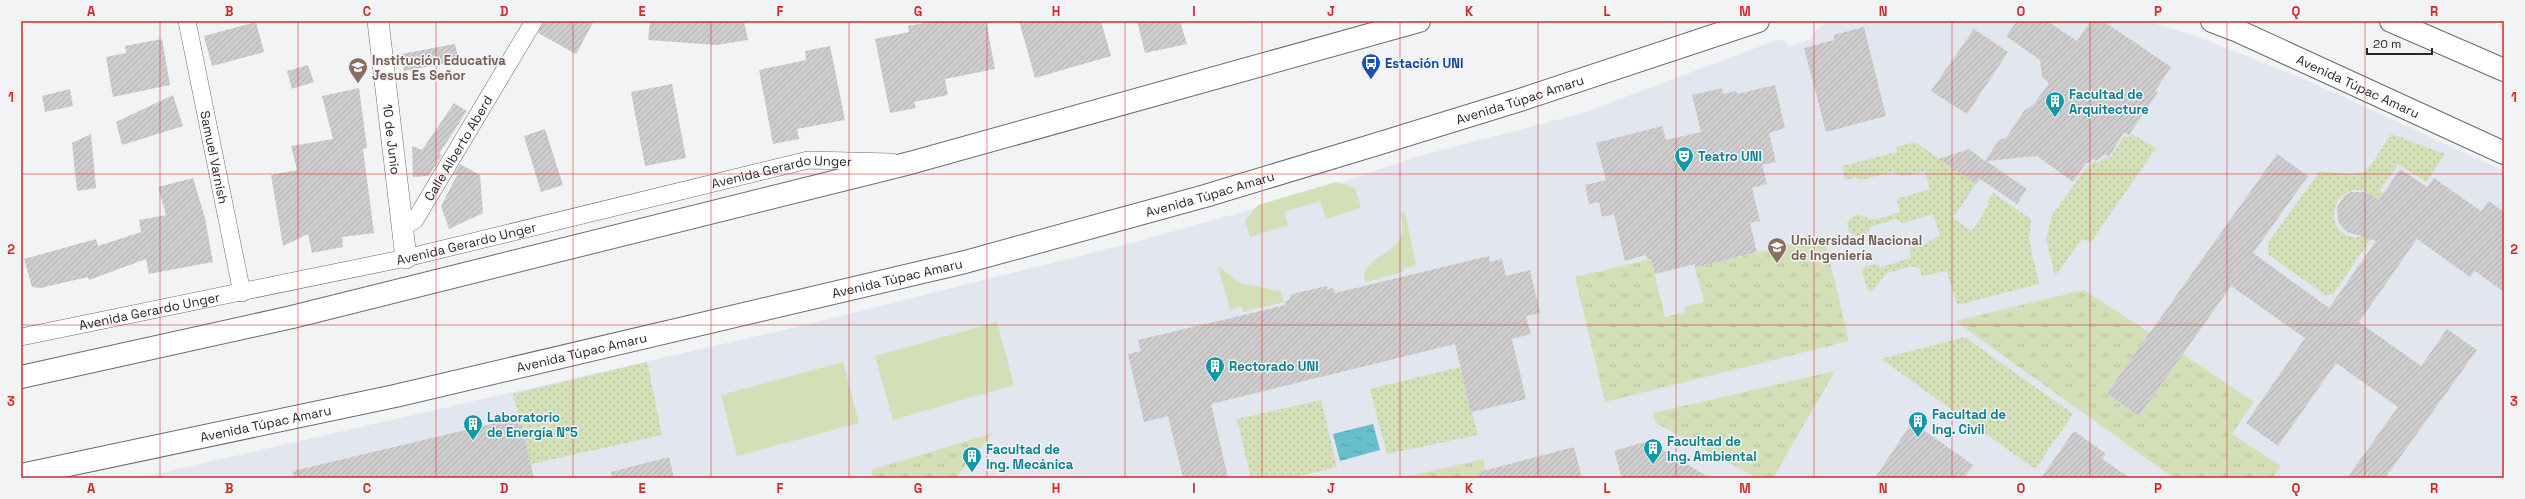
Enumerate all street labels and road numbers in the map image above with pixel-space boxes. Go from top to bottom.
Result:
street label: Avenida Túpac Amaru [2294,51,2422,122]
street label: Avenida Túpac Amaru [1454,71,1586,128]
street label: Calle Alberto Aberd [420,92,496,204]
street label: 10 de Junio [379,103,405,176]
street label: Samuel Varnish [197,109,232,205]
street label: Avenida Gerardo Unger [709,151,852,192]
street label: Avenida Túpac Amaru [1144,167,1276,220]
street label: Avenida Gerardo Unger [395,218,538,268]
street label: Avenida Túpac Amaru [830,254,964,302]
street label: Avenida Gerardo Unger [77,288,221,333]
street label: Avenida Túpac Amaru [515,329,649,376]
street label: Avenida Túpac Amaru [199,401,333,445]

